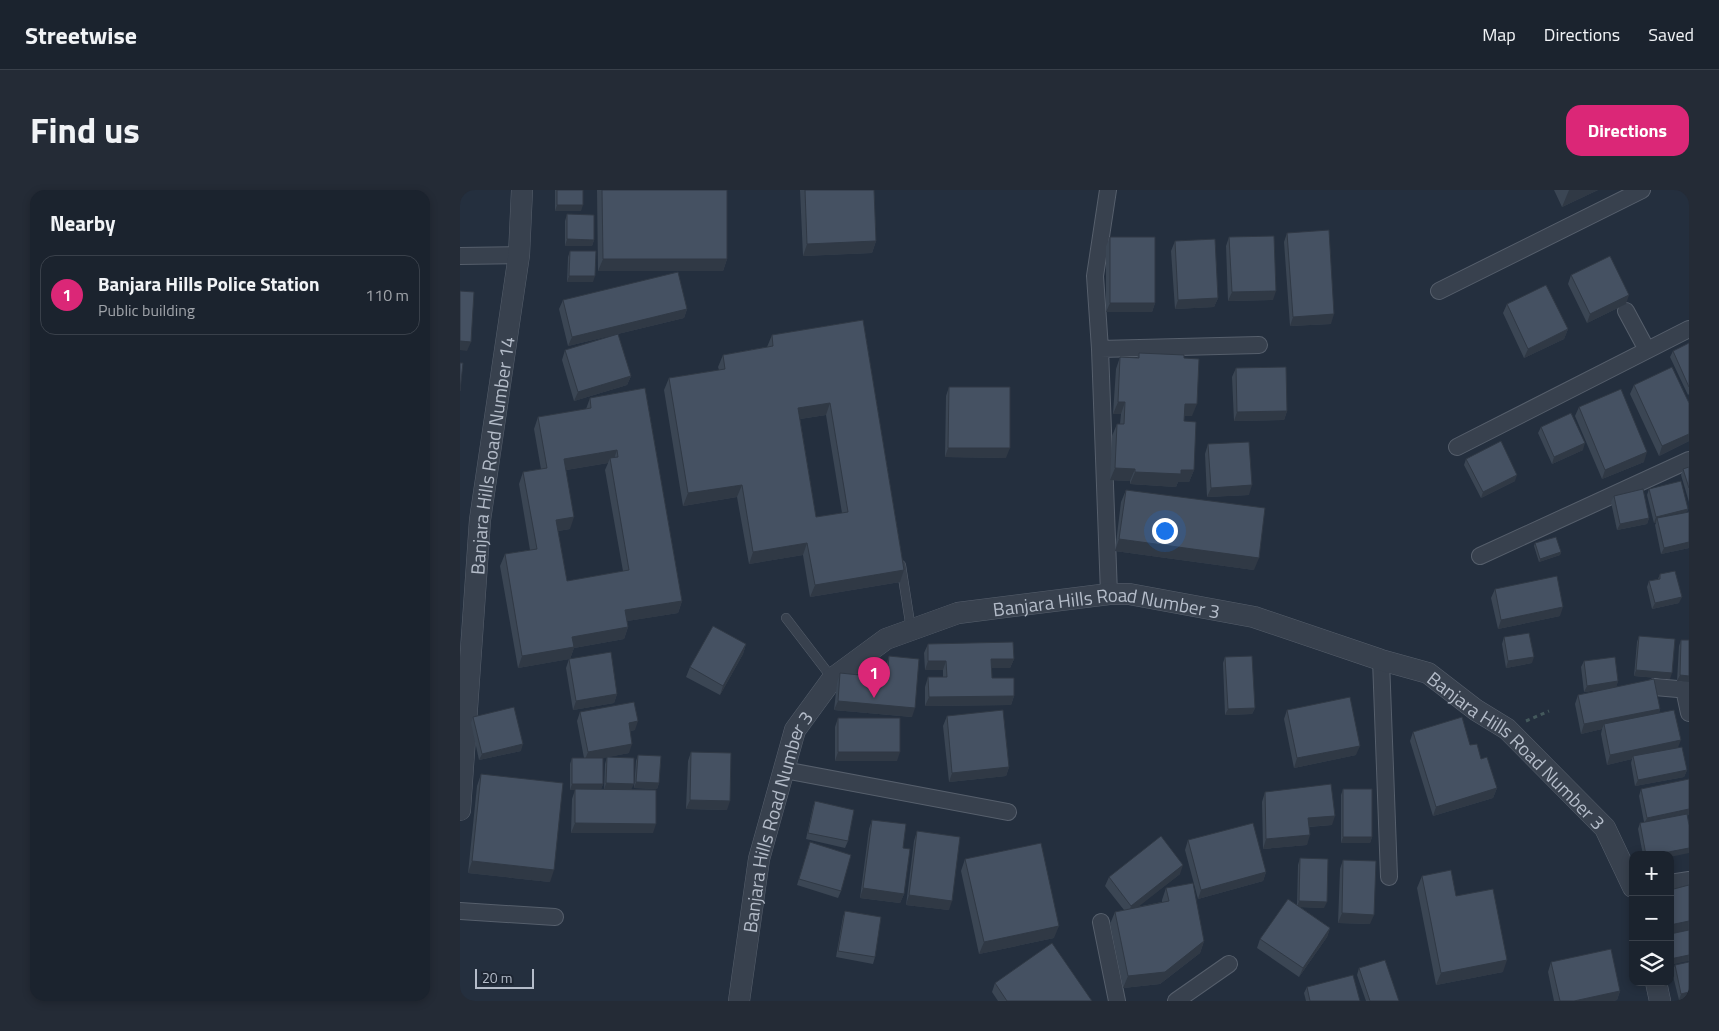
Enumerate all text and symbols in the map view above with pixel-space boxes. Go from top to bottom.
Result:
text: Streetwise [25,17,137,53]
text: Map [1482,21,1516,48]
text: Directions [1544,21,1620,48]
text: Saved [1648,21,1694,48]
text: Find us [30,103,140,157]
button: Directions [1566,105,1689,156]
text: Nearby [50,207,115,239]
text: Banjara Hills Police Station [98,269,319,298]
text: 1 [63,283,71,307]
text: 110 m [365,283,409,307]
text: Public building [98,298,195,322]
street label: Banjara Hills Road Number 14 [462,334,521,576]
your location [1152,518,1178,544]
street label: Banjara Hills Road Number 3 [991,579,1223,625]
pin: 1 [858,657,890,698]
street label: Banjara Hills Road Number 3 [1422,663,1613,836]
street label: Banjara Hills Road Number 3 [734,704,819,934]
map controls [1629,851,1674,986]
button: + [1629,851,1674,896]
button: − [1629,896,1674,941]
button: layers [1629,941,1674,986]
scale bar [475,966,534,989]
text: 20 m [482,967,512,988]

